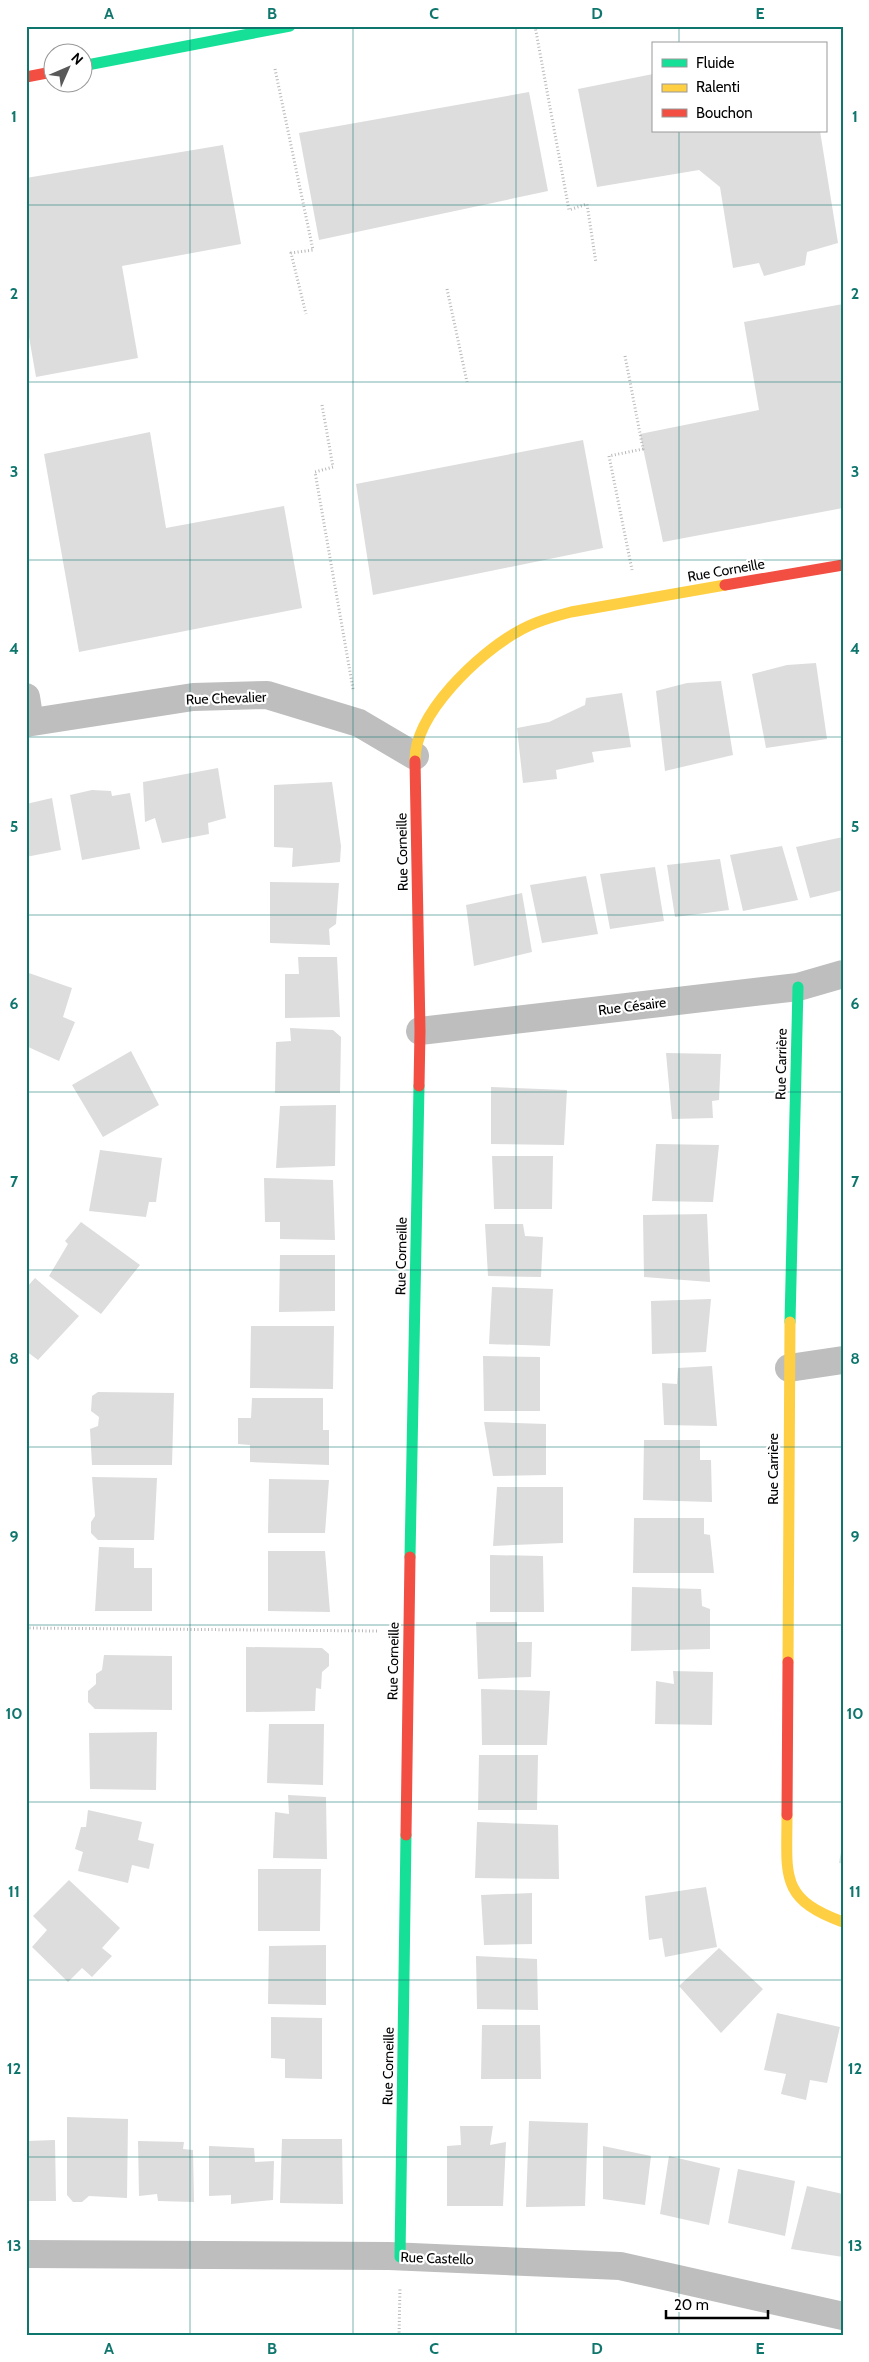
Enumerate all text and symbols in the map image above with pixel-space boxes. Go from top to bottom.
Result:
text: A [104,4,114,23]
text: B [267,4,277,23]
text: C [429,4,439,23]
text: D [591,4,603,23]
text: E [755,4,765,23]
north arrow [42,42,92,92]
legend [652,42,826,132]
text: N [67,49,87,69]
text: Fluide [696,54,735,72]
text: Ralenti [696,78,740,96]
text: Bouchon [696,104,753,122]
text: 1 [11,107,17,126]
text: 1 [852,107,858,126]
text: 2 [10,284,18,303]
text: 2 [851,284,859,303]
text: 3 [10,462,18,481]
text: 3 [851,462,859,481]
street label: Rue Corneille [686,554,766,586]
text: 4 [9,639,19,658]
text: 4 [850,639,860,658]
street label: Rue Chevalier [185,688,267,708]
street label: Rue Corneille [392,813,412,891]
text: 5 [10,817,18,836]
text: 5 [851,817,859,836]
street label: Rue Césaire [597,993,667,1019]
text: 6 [10,994,19,1013]
text: 6 [851,994,860,1013]
street label: Rue Carrière [771,1028,791,1100]
text: 7 [10,1172,19,1191]
text: 7 [851,1172,860,1191]
street label: Rue Corneille [391,1217,411,1295]
text: 8 [9,1349,19,1368]
text: 8 [850,1349,860,1368]
street label: Rue Carrière [764,1433,782,1505]
text: 9 [10,1527,19,1546]
text: 9 [851,1527,860,1546]
street label: Rue Corneille [383,1622,403,1700]
text: 10 [5,1704,23,1723]
text: 10 [846,1704,864,1723]
text: 11 [8,1882,20,1901]
text: 11 [849,1882,861,1901]
street label: Rue Corneille [378,2027,398,2105]
text: 12 [7,2059,21,2078]
text: 12 [848,2059,862,2078]
text: 13 [7,2236,21,2255]
text: 13 [848,2236,862,2255]
street label: Rue Castello [400,2248,474,2268]
scale bar [666,2287,769,2319]
text: 20 m [674,2296,709,2314]
text: A [104,2339,114,2358]
text: B [267,2339,277,2358]
text: C [429,2339,439,2358]
text: D [591,2339,603,2358]
text: E [755,2339,765,2358]

